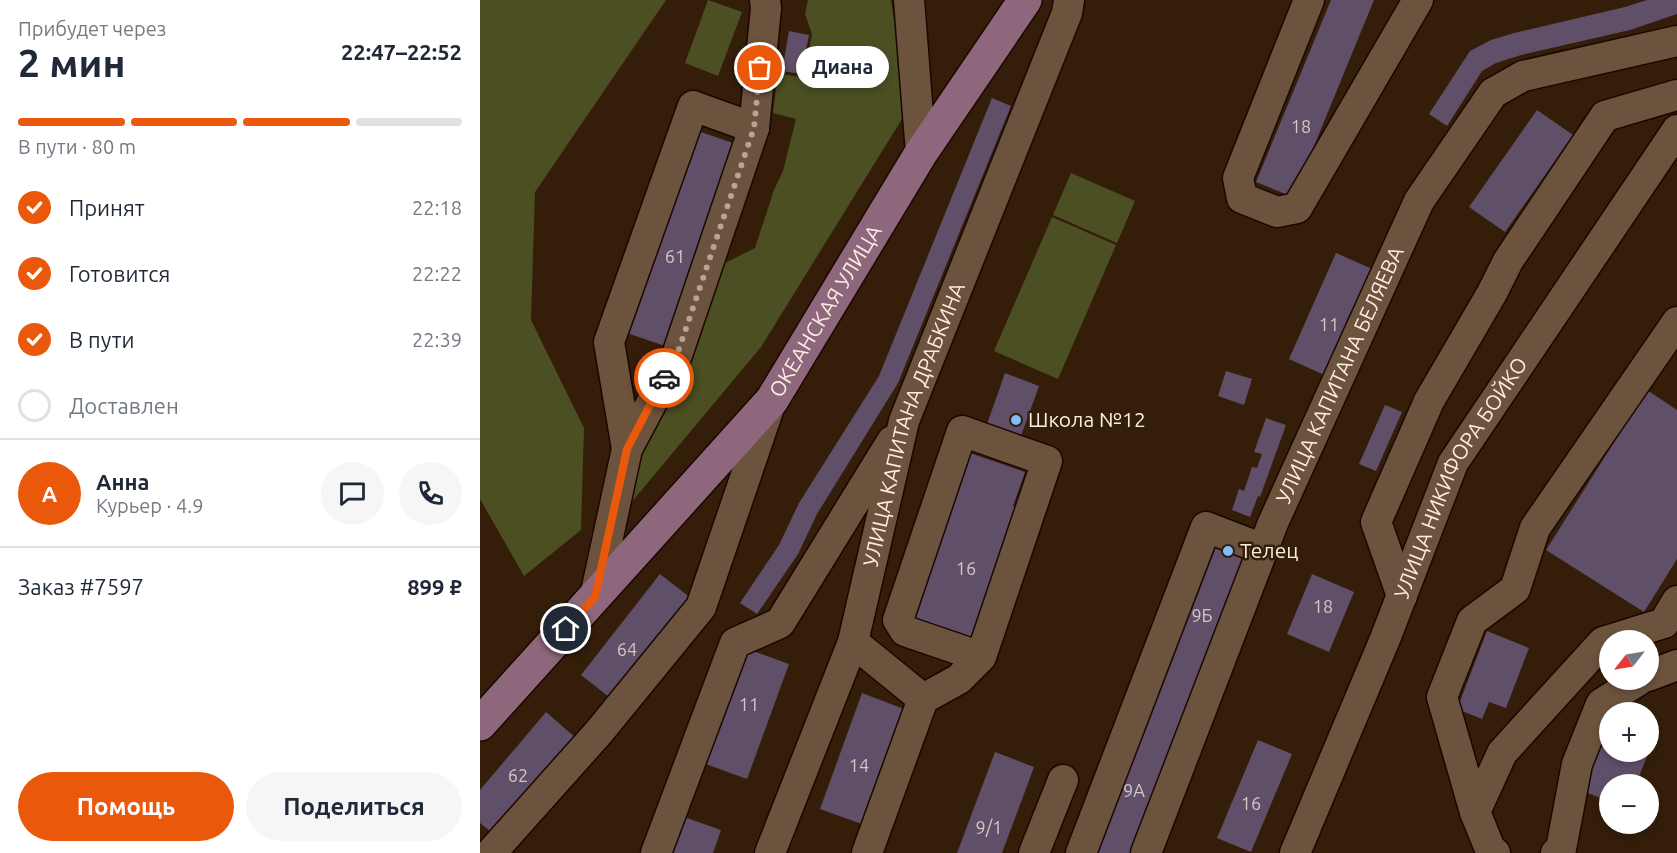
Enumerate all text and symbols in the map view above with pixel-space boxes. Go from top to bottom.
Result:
text: Прибудет через [18,17,166,40]
text: 22:47–22:52 [341,39,462,64]
text: 2 мин [18,41,126,84]
pin [734,42,785,93]
callout: Диана [796,47,889,89]
icon: bag [743,51,776,84]
text: Диана [812,55,873,78]
house number: 18 [1291,116,1311,136]
text: В пути · 80 m [18,135,136,158]
icon: check [18,191,51,224]
text: Принят [69,195,145,220]
text: 22:18 [412,196,462,219]
street label: ОКЕАНСКАЯ УЛИЦА [764,220,886,401]
street label: УЛИЦА КАПИТАНА БЕЛЯЕВА [1271,242,1408,507]
house number: 61 [665,246,685,266]
icon: check [18,257,51,290]
text: Готовится [69,261,170,286]
text: 22:22 [412,262,462,285]
street label: УЛИЦА КАПИТАНА ДРАБКИНА [858,278,969,569]
house number: 11 [1319,314,1339,334]
icon: check [18,323,51,356]
text: В пути [69,327,135,352]
text: 22:39 [412,328,462,351]
courier [634,348,694,408]
street label: УЛИЦА НИКИФОРА БОЙКО [1389,352,1532,602]
icon: car [648,362,681,395]
text: Доставлен [69,393,179,418]
place label: Школа №12 [1028,407,1146,431]
marker: Школа №12 [1009,413,1023,427]
button: chat [321,462,384,525]
button: phone [399,462,462,525]
text: Анна [96,469,149,494]
text: А [42,481,57,506]
text: Курьер · 4.9 [96,494,203,517]
place label: Телец [1240,538,1298,562]
marker: Телец [1221,544,1235,558]
house number: 16 [956,558,976,578]
text: Заказ #7597 [18,574,144,599]
text: 899 ₽ [407,574,462,599]
house number: 18 [1313,596,1333,616]
pin [540,603,591,654]
house number: 9Б [1191,605,1213,625]
icon: home [549,612,582,645]
north arrow [1599,630,1659,690]
map controls [1599,630,1659,834]
house number: 64 [617,639,637,659]
house number: 11 [739,694,759,714]
button: + [1599,702,1659,762]
house number: 14 [849,755,869,775]
house number: 62 [508,765,528,785]
button: Помощь [18,772,234,841]
button: Поделиться [246,772,462,841]
button: − [1599,774,1659,834]
house number: 9А [1123,780,1145,800]
house number: 16 [1241,793,1261,813]
house number: 9/1 [976,817,1002,837]

